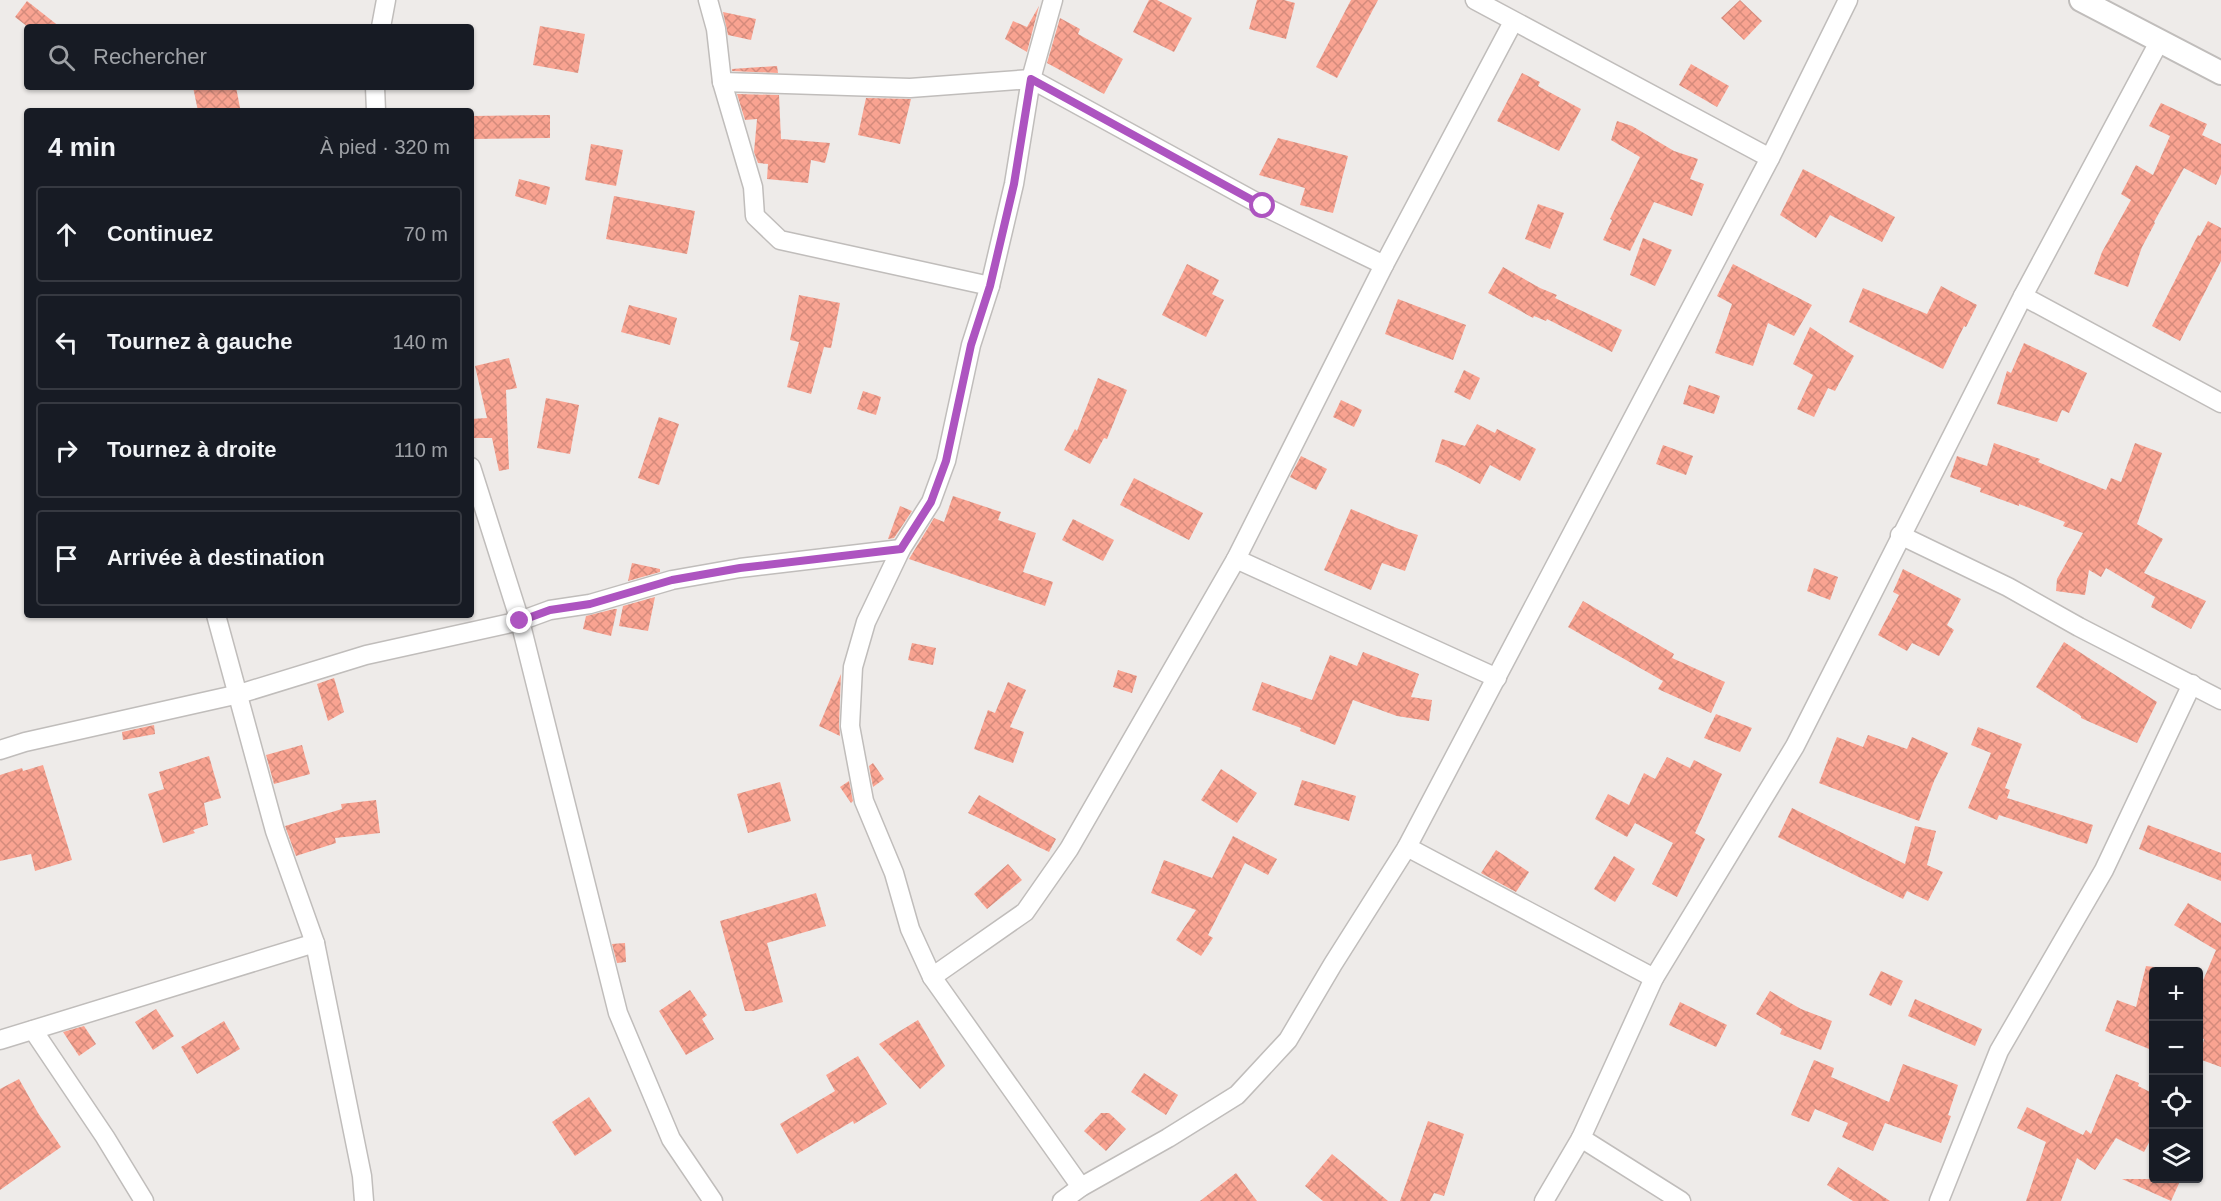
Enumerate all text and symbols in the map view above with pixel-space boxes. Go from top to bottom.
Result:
search box [24,24,474,90]
icon: search [45,41,78,74]
text: Rechercher [93,44,207,69]
text: 4 min [48,132,116,162]
text: À pied · 320 m [320,136,450,158]
route start [1249,192,1275,218]
icon: ahead [50,218,83,251]
text: Continuez [107,221,213,246]
text: 70 m [404,223,448,245]
icon: left [50,326,83,359]
text: Tournez à gauche [107,329,292,354]
text: 140 m [392,331,448,353]
icon: right [50,434,83,467]
text: Tournez à droite [107,437,277,462]
text: 110 m [394,439,448,461]
icon: arrive [50,542,83,575]
text: Arrivée à destination [107,545,325,570]
route end [506,607,532,633]
map controls [2149,967,2203,1183]
button: + [2149,967,2203,1021]
button: − [2149,1021,2203,1075]
button: locate [2149,1075,2203,1129]
button: layers [2149,1129,2203,1183]

